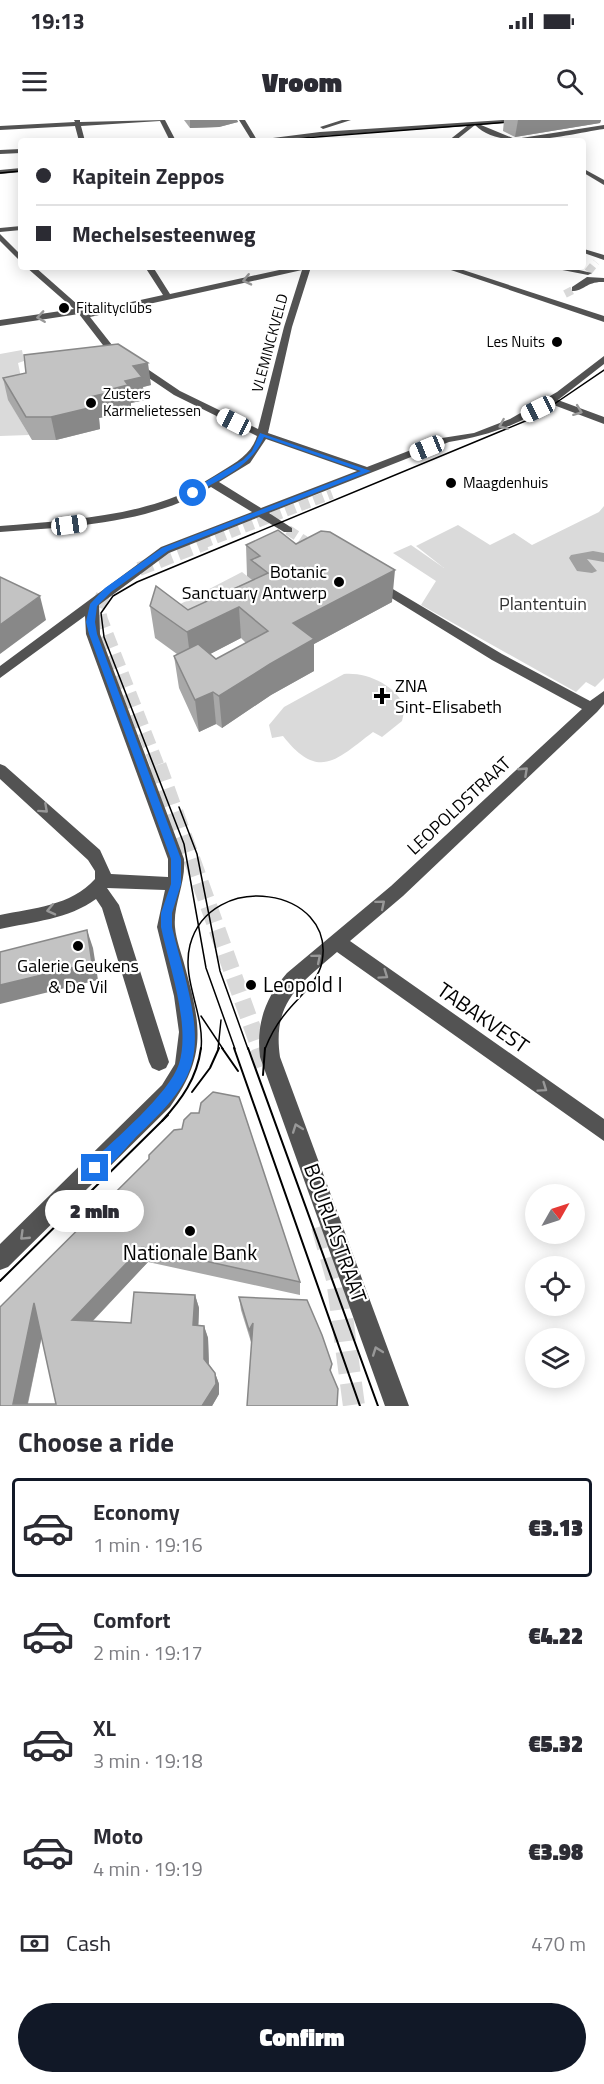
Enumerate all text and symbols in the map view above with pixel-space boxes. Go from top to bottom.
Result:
text: 19:13 [30,4,85,38]
text: Vroom [262,61,342,102]
icon: menu [18,65,51,98]
icon: search [553,65,586,98]
text: Kapitein Zeppos [72,159,225,193]
text: Mechelsesteenweg [72,217,256,251]
one-way arrow [242,273,252,286]
street label: VLEMINCKVELD [245,291,294,395]
place label: Fitalityclubs [76,296,152,319]
marker: Fitalityclubs [57,301,71,315]
one-way arrow [36,310,45,322]
place label: Les Nuits [486,330,545,353]
marker: Les Nuits [550,335,564,349]
place label: Zusters Karmelietessen [103,382,201,422]
car [518,393,558,425]
marker: Zusters Karmelietessen [84,396,98,410]
one-way arrow [572,404,583,417]
car [214,406,254,438]
one-way arrow [499,418,510,430]
car [407,433,447,463]
place label: Maagdenhuis [463,471,548,494]
marker: Maagdenhuis [444,476,458,490]
route start [179,479,206,506]
car [50,514,88,536]
place label: Botanic Sanctuary Antwerp [182,558,327,606]
marker: Botanic Sanctuary Antwerp [332,575,346,589]
park label: Plantentuin [499,590,587,617]
place label: ZNA Sint-Elisabeth [395,672,502,720]
marker: ZNA Sint-Elisabeth [373,687,391,705]
street label: LEOPOLDSTRAAT [401,750,517,861]
one-way arrow [517,767,528,778]
one-way arrow [37,802,47,813]
one-way arrow [375,900,386,911]
one-way arrow [46,903,56,916]
marker: Galerie Geukens & De Vil [71,939,85,953]
place label: Galerie Geukens & De Vil [17,952,139,1000]
one-way arrow [310,954,321,965]
place label: Leopold I [263,968,343,1000]
one-way arrow [378,968,389,979]
street label: TABAKVEST [431,974,536,1061]
marker: Leopold I [244,978,258,992]
one-way arrow [537,1081,548,1092]
one-way arrow [291,1123,304,1134]
route end [81,1154,108,1181]
street label: BOURLASTRAAT [296,1159,376,1307]
north arrow [525,1184,585,1244]
map controls [525,1184,585,1388]
callout: 2 min [46,1189,144,1231]
text: 2 min [70,1195,119,1226]
marker: Nationale Bank [183,1224,197,1238]
one-way arrow [21,1228,32,1239]
place label: Nationale Bank [123,1236,257,1268]
button: locate [525,1256,585,1316]
button: layers [525,1328,585,1388]
one-way arrow [372,1346,385,1357]
text: Choose a ride [18,1421,174,1462]
text: Economy [93,1495,180,1529]
icon: car [21,1501,75,1555]
text: €3.13 [528,1511,583,1545]
text: 1 min · 19:16 [93,1529,203,1560]
text: Comfort [93,1603,171,1637]
icon: car [21,1609,75,1663]
text: €4.22 [528,1619,583,1653]
text: 2 min · 19:17 [93,1637,203,1668]
text: XL [93,1711,116,1745]
icon: car [21,1717,75,1771]
text: €5.32 [528,1727,583,1761]
text: 3 min · 19:18 [93,1745,203,1776]
text: Moto [93,1819,143,1853]
icon: car [21,1825,75,1879]
text: €3.98 [528,1835,583,1869]
text: 4 min · 19:19 [93,1853,203,1884]
text: Cash [66,1926,111,1960]
icon: cash [18,1927,51,1960]
text: 470 m [531,1928,586,1959]
button: Confirm [18,2003,586,2072]

